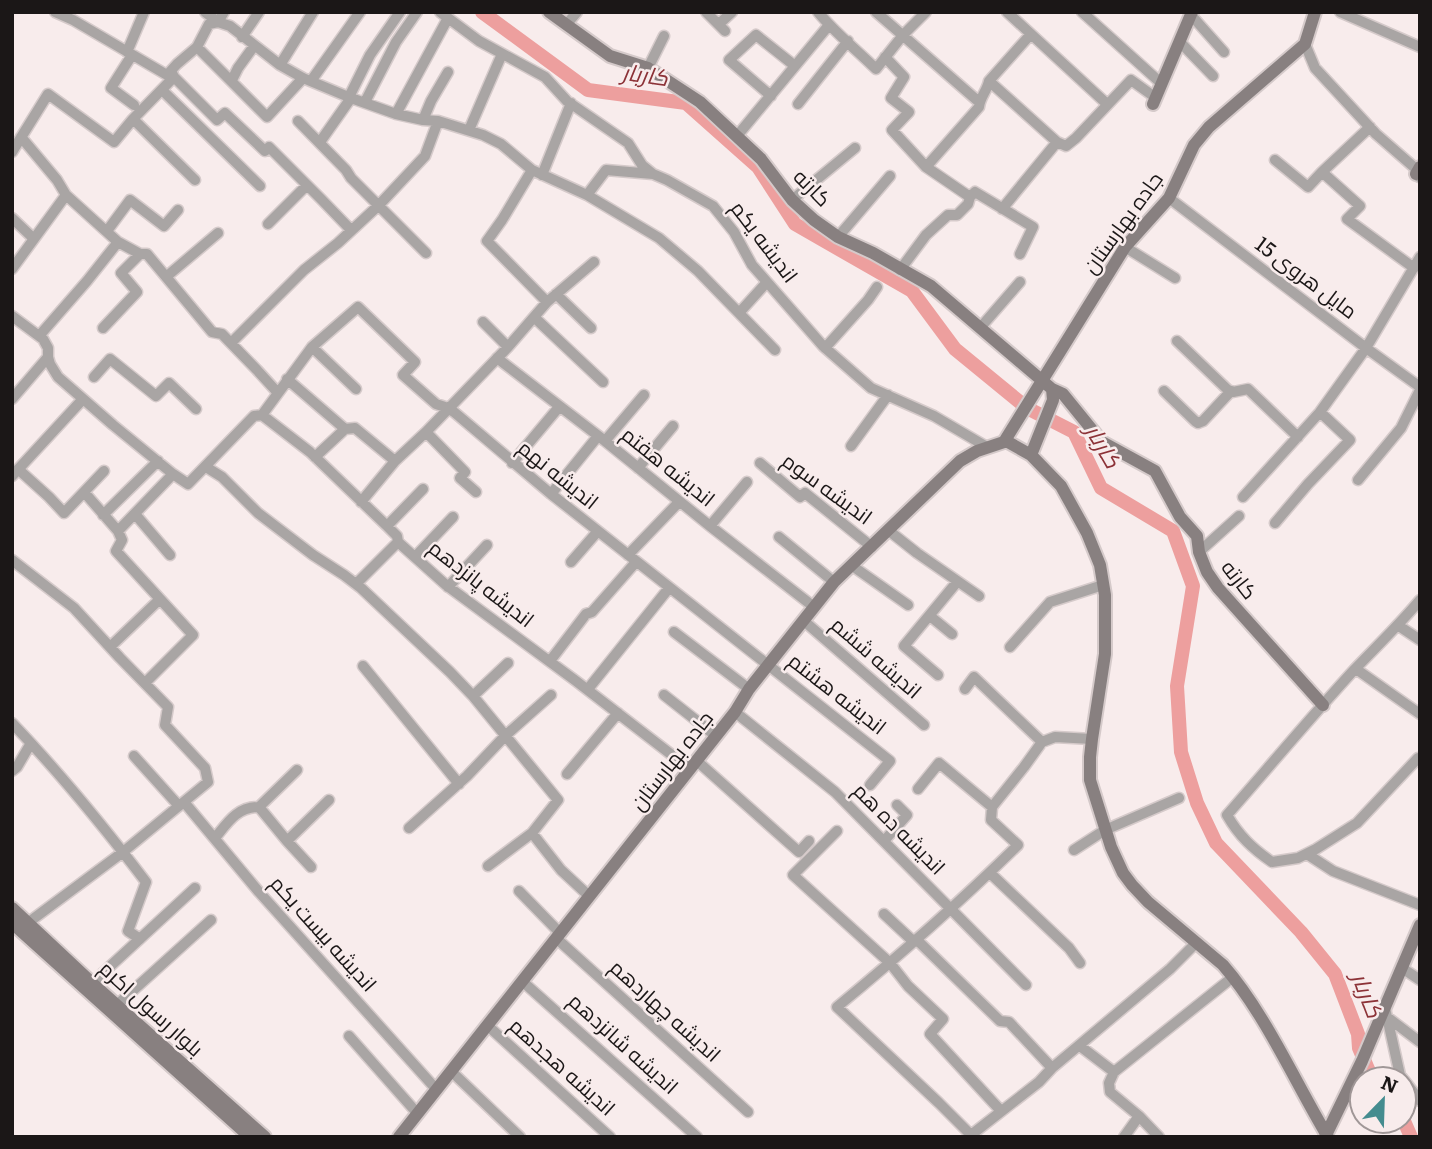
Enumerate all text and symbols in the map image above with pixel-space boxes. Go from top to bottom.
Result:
water label: کاربار [617,53,671,93]
street label: کارته [788,160,840,212]
street label: جاده بهارستان [1073,164,1169,279]
street label: اندیشه یکم [724,193,807,289]
street label: مایل هروی 15 [1250,227,1365,325]
water label: کاربار [1077,414,1131,474]
street label: اندیشه هفتم [615,418,723,513]
street label: اندیشه نهم [512,431,607,516]
street label: اندیشه سوم [776,444,880,531]
street label: اندیشه پانزدهم [422,531,542,634]
street label: کارته [1216,552,1266,605]
street label: اندیشه ششم [825,608,930,705]
street label: اندیشه هشتم [782,644,894,741]
street label: جاده بهارستان [621,703,719,816]
street label: اندیشه ده هم [847,774,954,881]
street label: اندیشه بیست یکم [263,867,386,998]
street label: اندیشه چهاردهم [603,951,729,1068]
street label: بلوار رسول اکرم [93,952,212,1063]
water label: کاربار [1344,964,1393,1023]
street label: اندیشه شانزدهم [562,984,687,1101]
street label: اندیشه هجدهم [503,1009,624,1122]
north arrow [1348,1065,1418,1135]
text: N [1377,1067,1403,1099]

